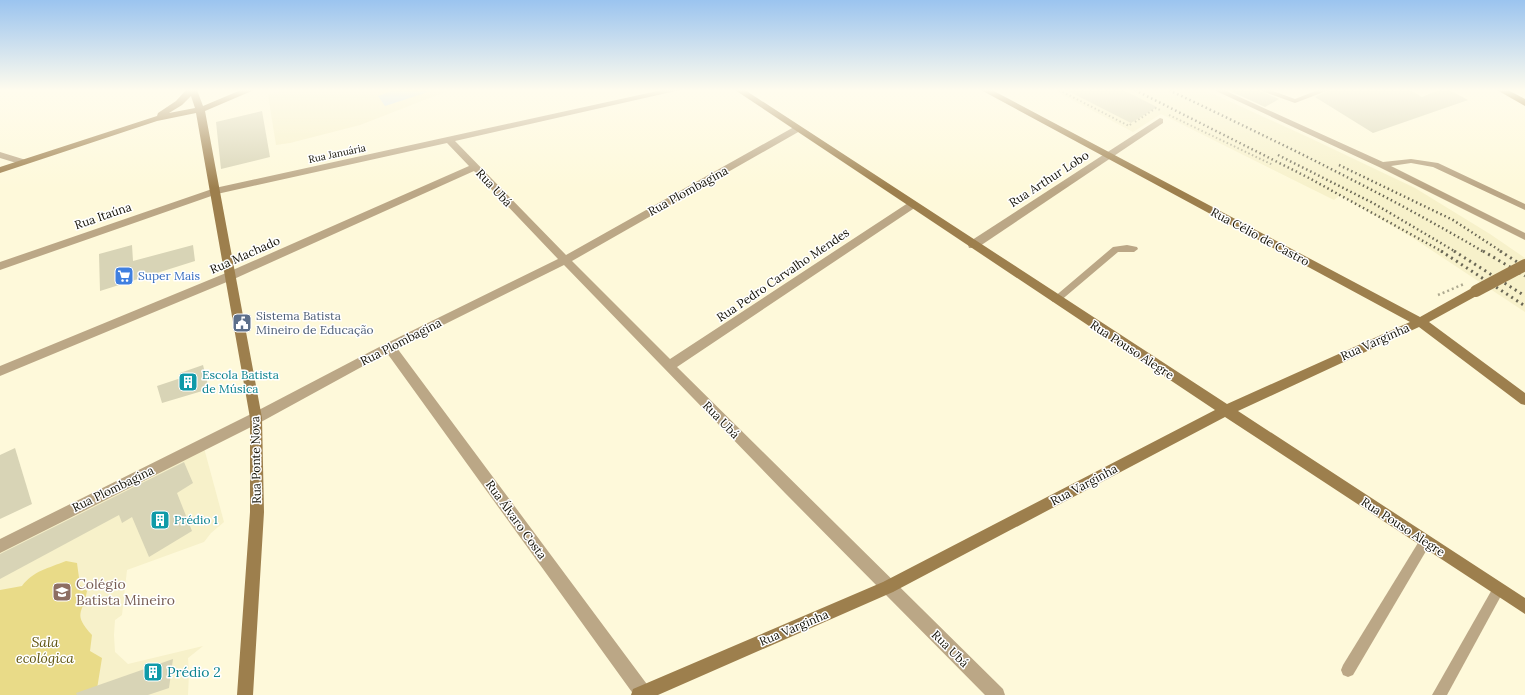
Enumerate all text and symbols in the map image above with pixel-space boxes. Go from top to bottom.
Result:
street label: Rua Januária [307,141,367,166]
street label: Rua Arthur Lobo [1006,147,1091,210]
street label: Rua Plombagina [645,162,730,219]
street label: Rua Ubá [473,166,516,210]
street label: Rua Itaúna [72,199,133,232]
street label: Rua Célio de Castro [1208,204,1312,269]
street label: Rua Pedro Carvalho Mendes [714,224,852,325]
street label: Rua Machado [207,232,282,277]
supermarket icon: Super Mais [113,265,135,287]
place label: Super Mais [138,268,200,283]
place label: Sistema Batista Mineiro de Educação [256,308,374,337]
public building icon: Sistema Batista Mineiro de Educação [231,312,253,334]
street label: Rua Plombagina [358,315,444,368]
street label: Rua Pouso Alegre [1088,317,1177,382]
street label: Rua Varginha [1338,320,1412,363]
place label: Escola Batista de Música [202,367,279,396]
building icon: Escola Batista de Música [177,371,199,393]
street label: Rua Ubá [700,398,743,441]
street label: Rua Ponte Nova [247,416,264,504]
street label: Rua Varginha [1048,461,1120,509]
street label: Rua Plombagina [69,462,156,515]
street label: Rua Álvaro Costa [483,477,550,562]
street label: Rua Pouso Alegre [1359,494,1448,559]
building icon: Prédio 1 [149,509,171,531]
place label: Prédio 1 [174,512,218,527]
place label: Colégio Batista Mineiro [76,575,175,609]
school or university icon: Colégio Batista Mineiro [51,581,73,603]
street label: Rua Varginha [757,606,831,649]
street label: Rua Ubá [929,627,972,670]
park label: Sala ecológica [16,633,74,667]
building icon: Prédio 2 [142,661,164,683]
place label: Prédio 2 [167,663,221,681]

